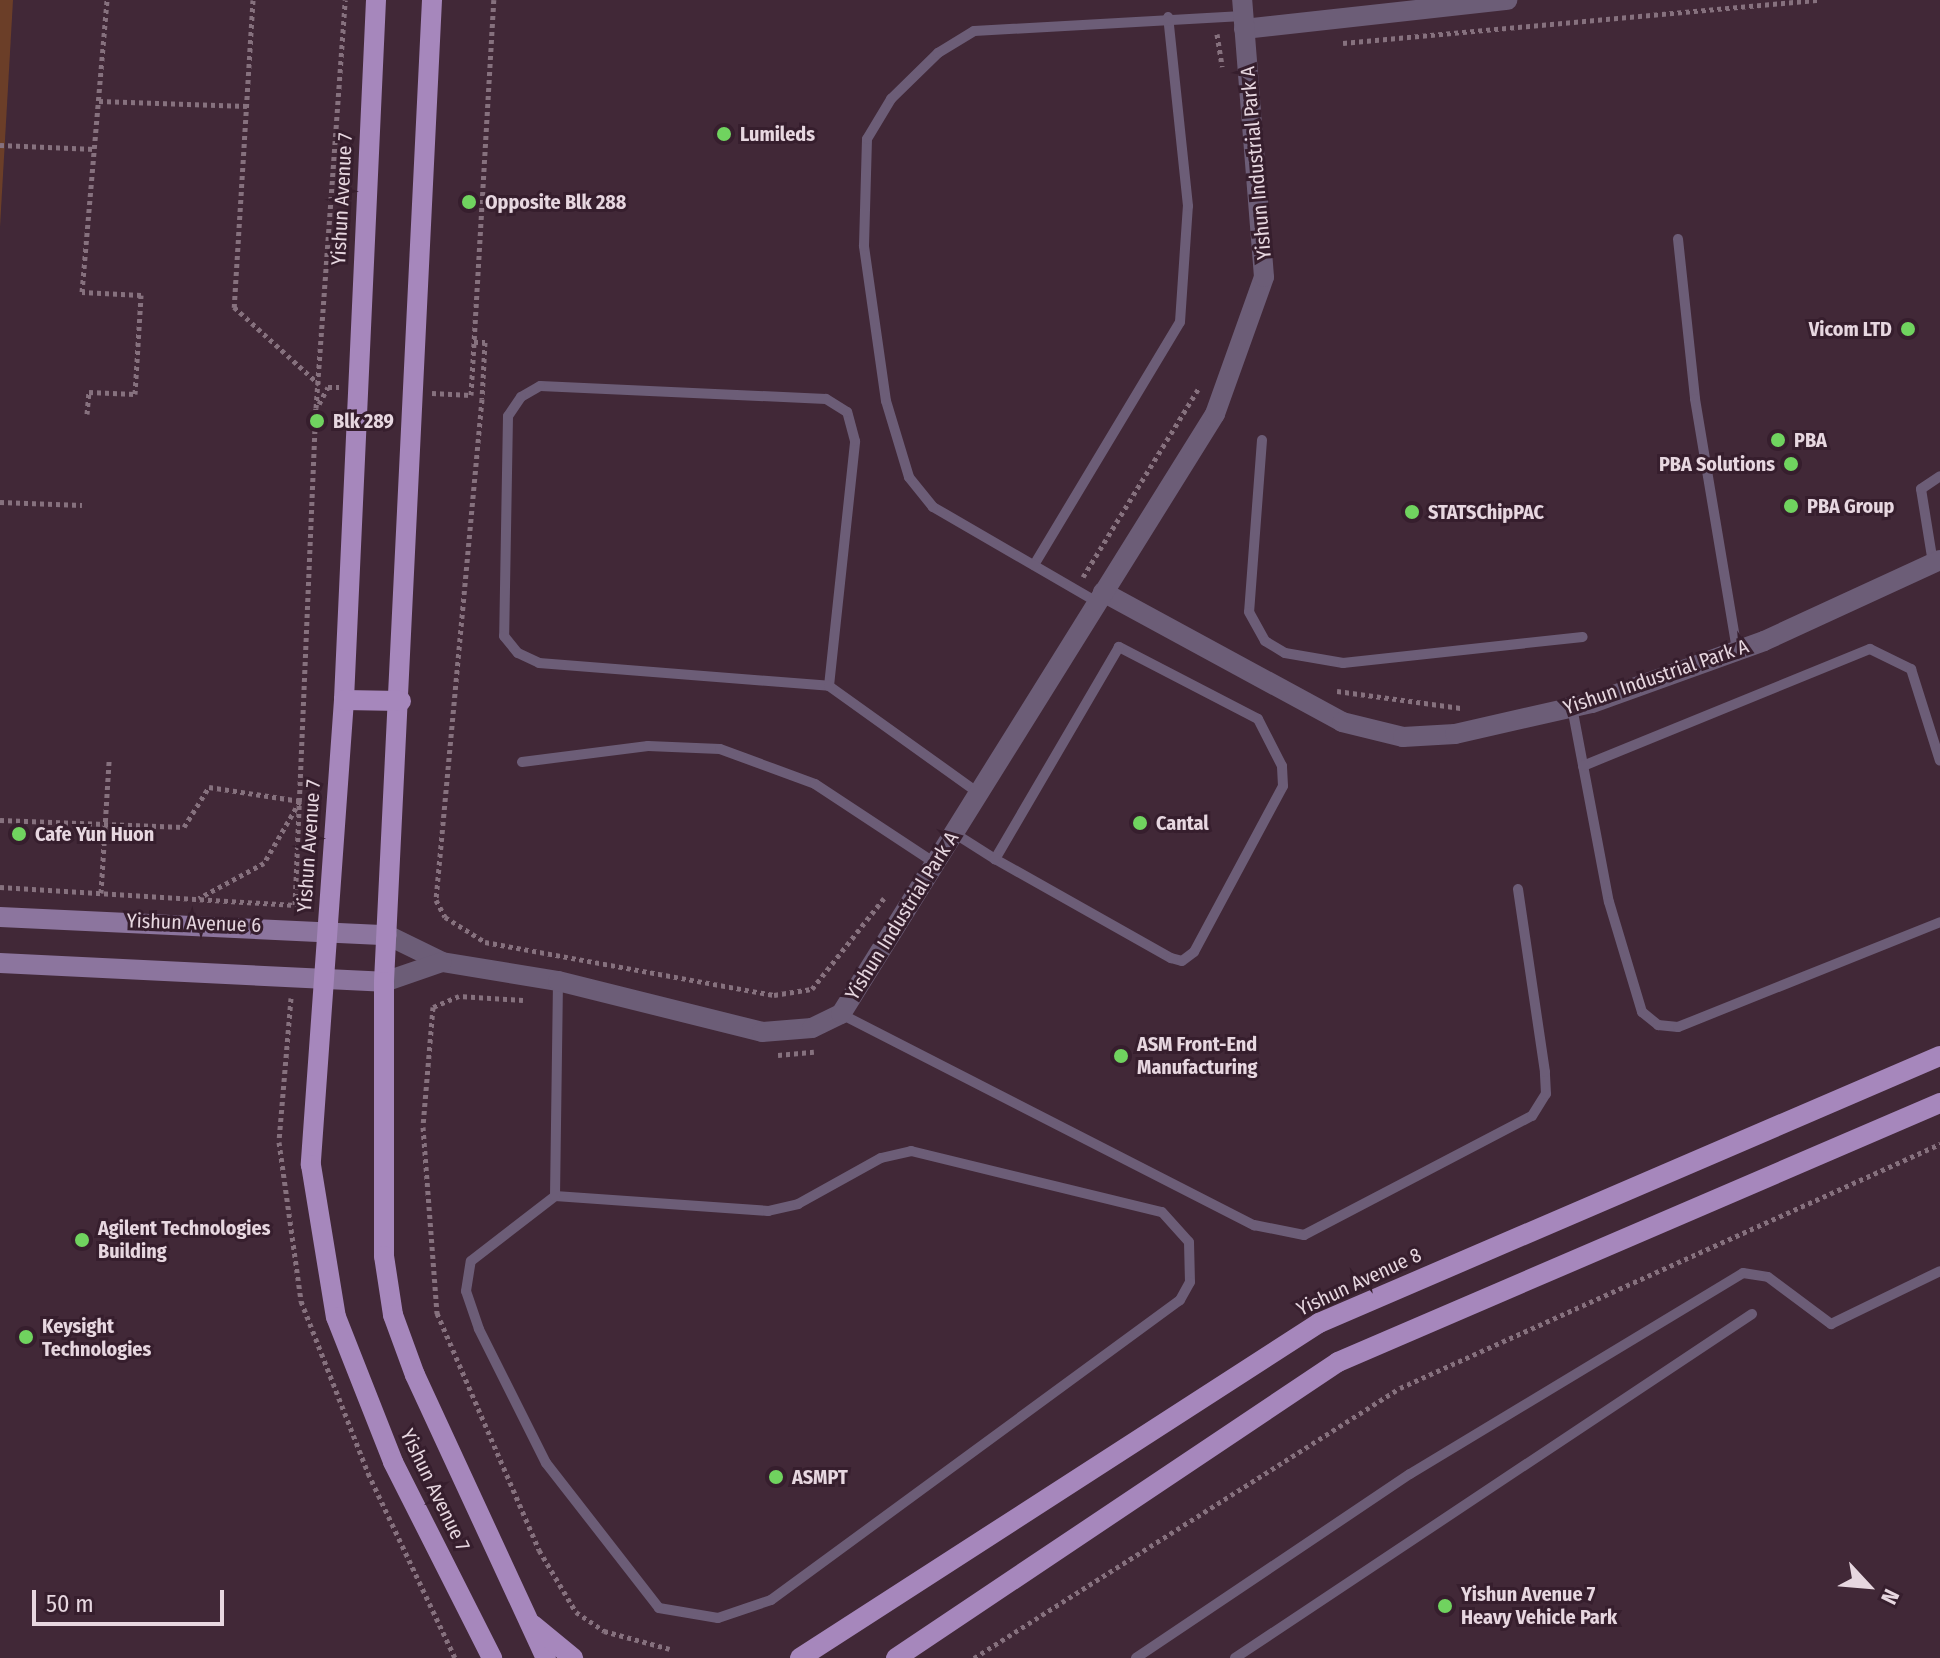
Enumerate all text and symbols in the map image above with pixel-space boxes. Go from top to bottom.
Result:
street label: Yishun Industrial Park A [1236,65,1276,261]
place label: Lumileds [740,122,815,146]
marker: Lumileds [715,125,733,143]
street label: Yishun Avenue 7 [327,132,357,266]
place label: Opposite Blk 288 [485,190,626,214]
marker: Opposite Blk 288 [460,193,478,211]
place label: Vicom LTD [1809,317,1892,341]
marker: Vicom LTD [1899,320,1917,338]
place label: Blk 289 [333,409,394,433]
marker: Blk 289 [308,412,326,430]
place label: PBA [1794,428,1827,452]
marker: PBA [1769,431,1787,449]
place label: PBA Solutions [1659,452,1775,476]
marker: PBA Solutions [1782,455,1800,473]
place label: PBA Group [1807,494,1894,518]
marker: PBA Group [1782,497,1800,515]
place label: STATSChipPAC [1428,500,1544,524]
marker: STATSChipPAC [1403,503,1421,521]
street label: Yishun Industrial Park A [1560,634,1752,720]
street label: Yishun Avenue 7 [292,779,326,913]
place label: Cantal [1156,811,1209,835]
marker: Cantal [1131,814,1149,832]
place label: Cafe Yun Huon [35,822,154,846]
marker: Cafe Yun Huon [10,825,28,843]
street label: Yishun Industrial Park A [840,827,964,1005]
street label: Yishun Avenue 6 [126,909,262,937]
place label: ASM Front-End Manufacturing [1137,1032,1257,1079]
marker: ASM Front-End Manufacturing [1112,1047,1130,1065]
place label: Agilent Technologies Building [98,1216,270,1263]
marker: Agilent Technologies Building [73,1231,91,1249]
street label: Yishun Avenue 8 [1293,1243,1425,1321]
place label: Keysight Technologies [42,1314,151,1361]
marker: Keysight Technologies [17,1328,35,1346]
street label: Yishun Avenue 7 [395,1425,475,1555]
place label: ASMPT [792,1465,848,1489]
marker: ASMPT [767,1468,785,1486]
north arrow [1828,1546,1908,1626]
scale bar [36,1574,228,1624]
place label: Yishun Avenue 7 Heavy Vehicle Park [1461,1582,1617,1629]
text: N [1875,1585,1905,1609]
text: 50 m [46,1590,94,1618]
marker: Yishun Avenue 7 Heavy Vehicle Park [1436,1597,1454,1615]

